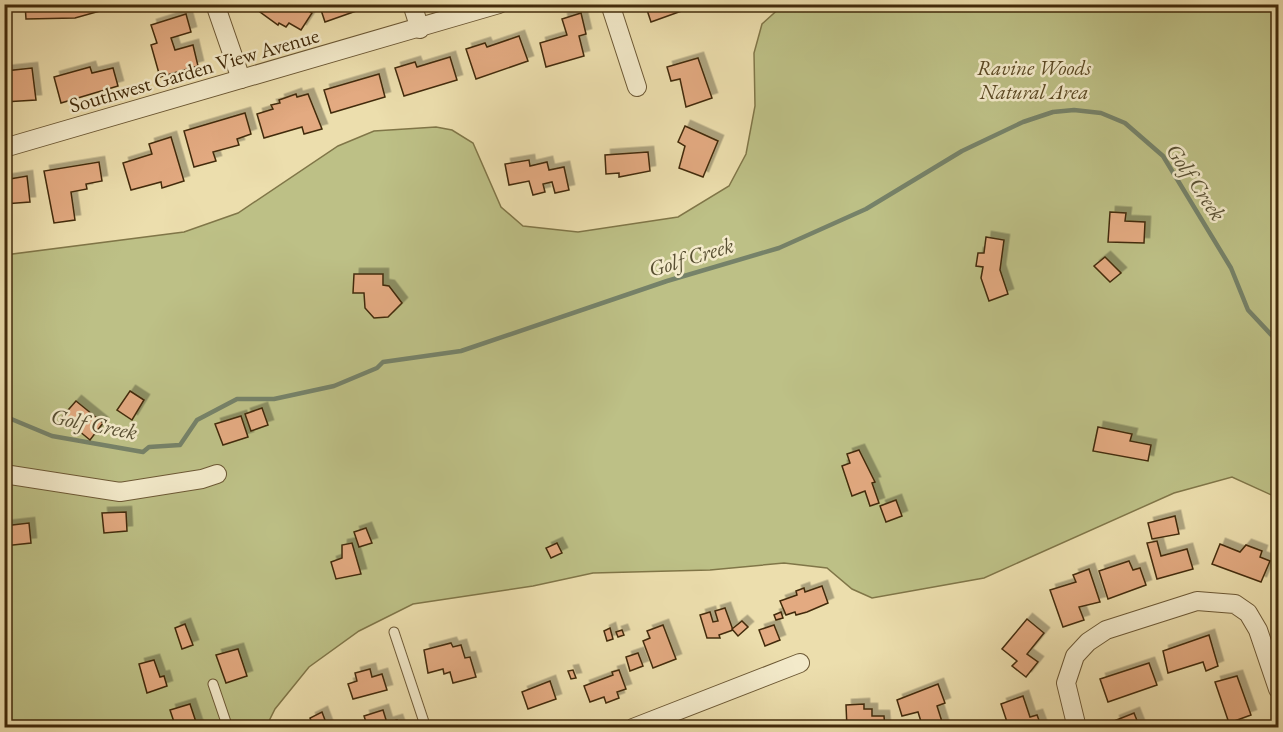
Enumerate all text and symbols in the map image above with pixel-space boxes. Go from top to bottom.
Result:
street label: Southwest Garden View Avenue [66,21,322,119]
park label: Ravine Woods Natural Area [977,54,1091,105]
water label: Golf Creek [1160,138,1232,226]
water label: Golf Creek [645,230,737,284]
water label: Golf Creek [48,401,140,447]

